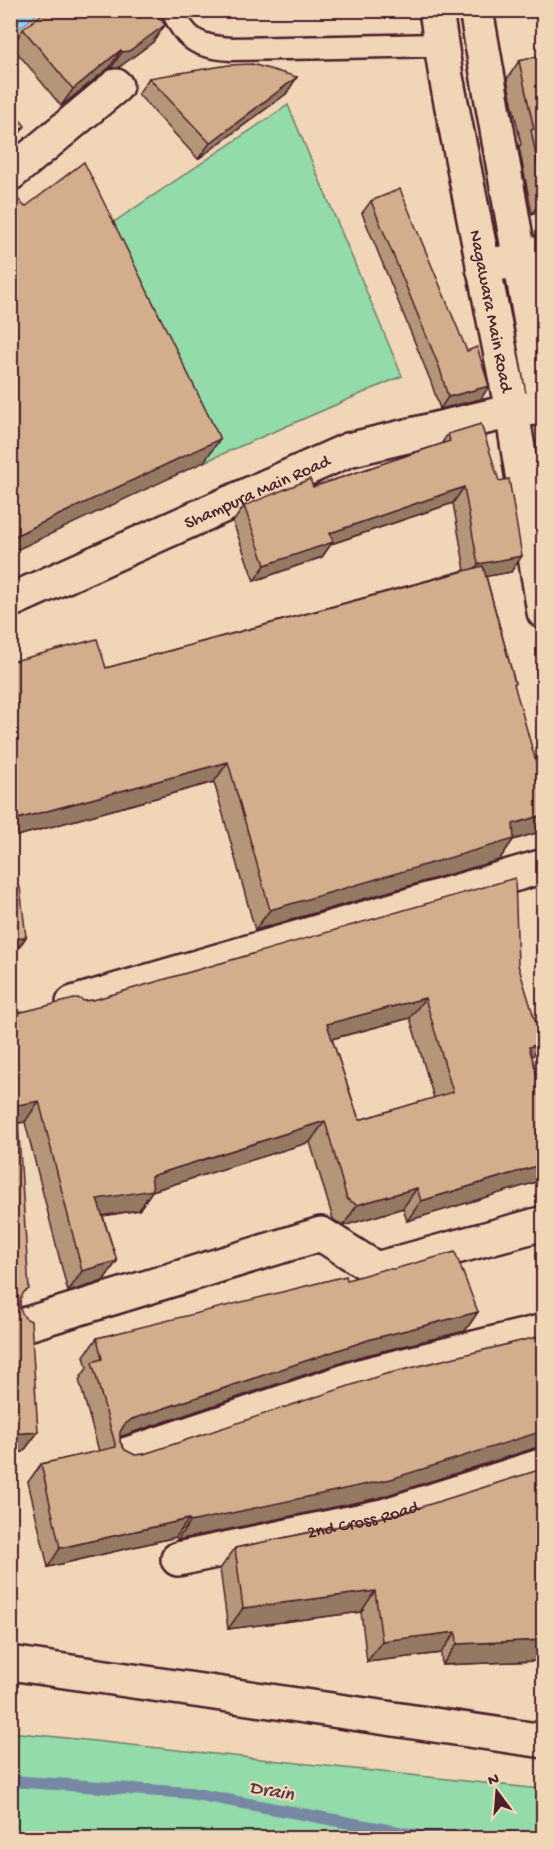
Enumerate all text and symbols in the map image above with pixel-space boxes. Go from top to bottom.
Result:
street label: Nagawara Main Road [463,228,516,396]
street label: Shampura Main Road [181,451,335,535]
street label: 2nd Cross Road [305,1497,423,1545]
north arrow [467,1762,527,1822]
text: N [486,1770,502,1792]
water label: Drain [247,1777,296,1808]

